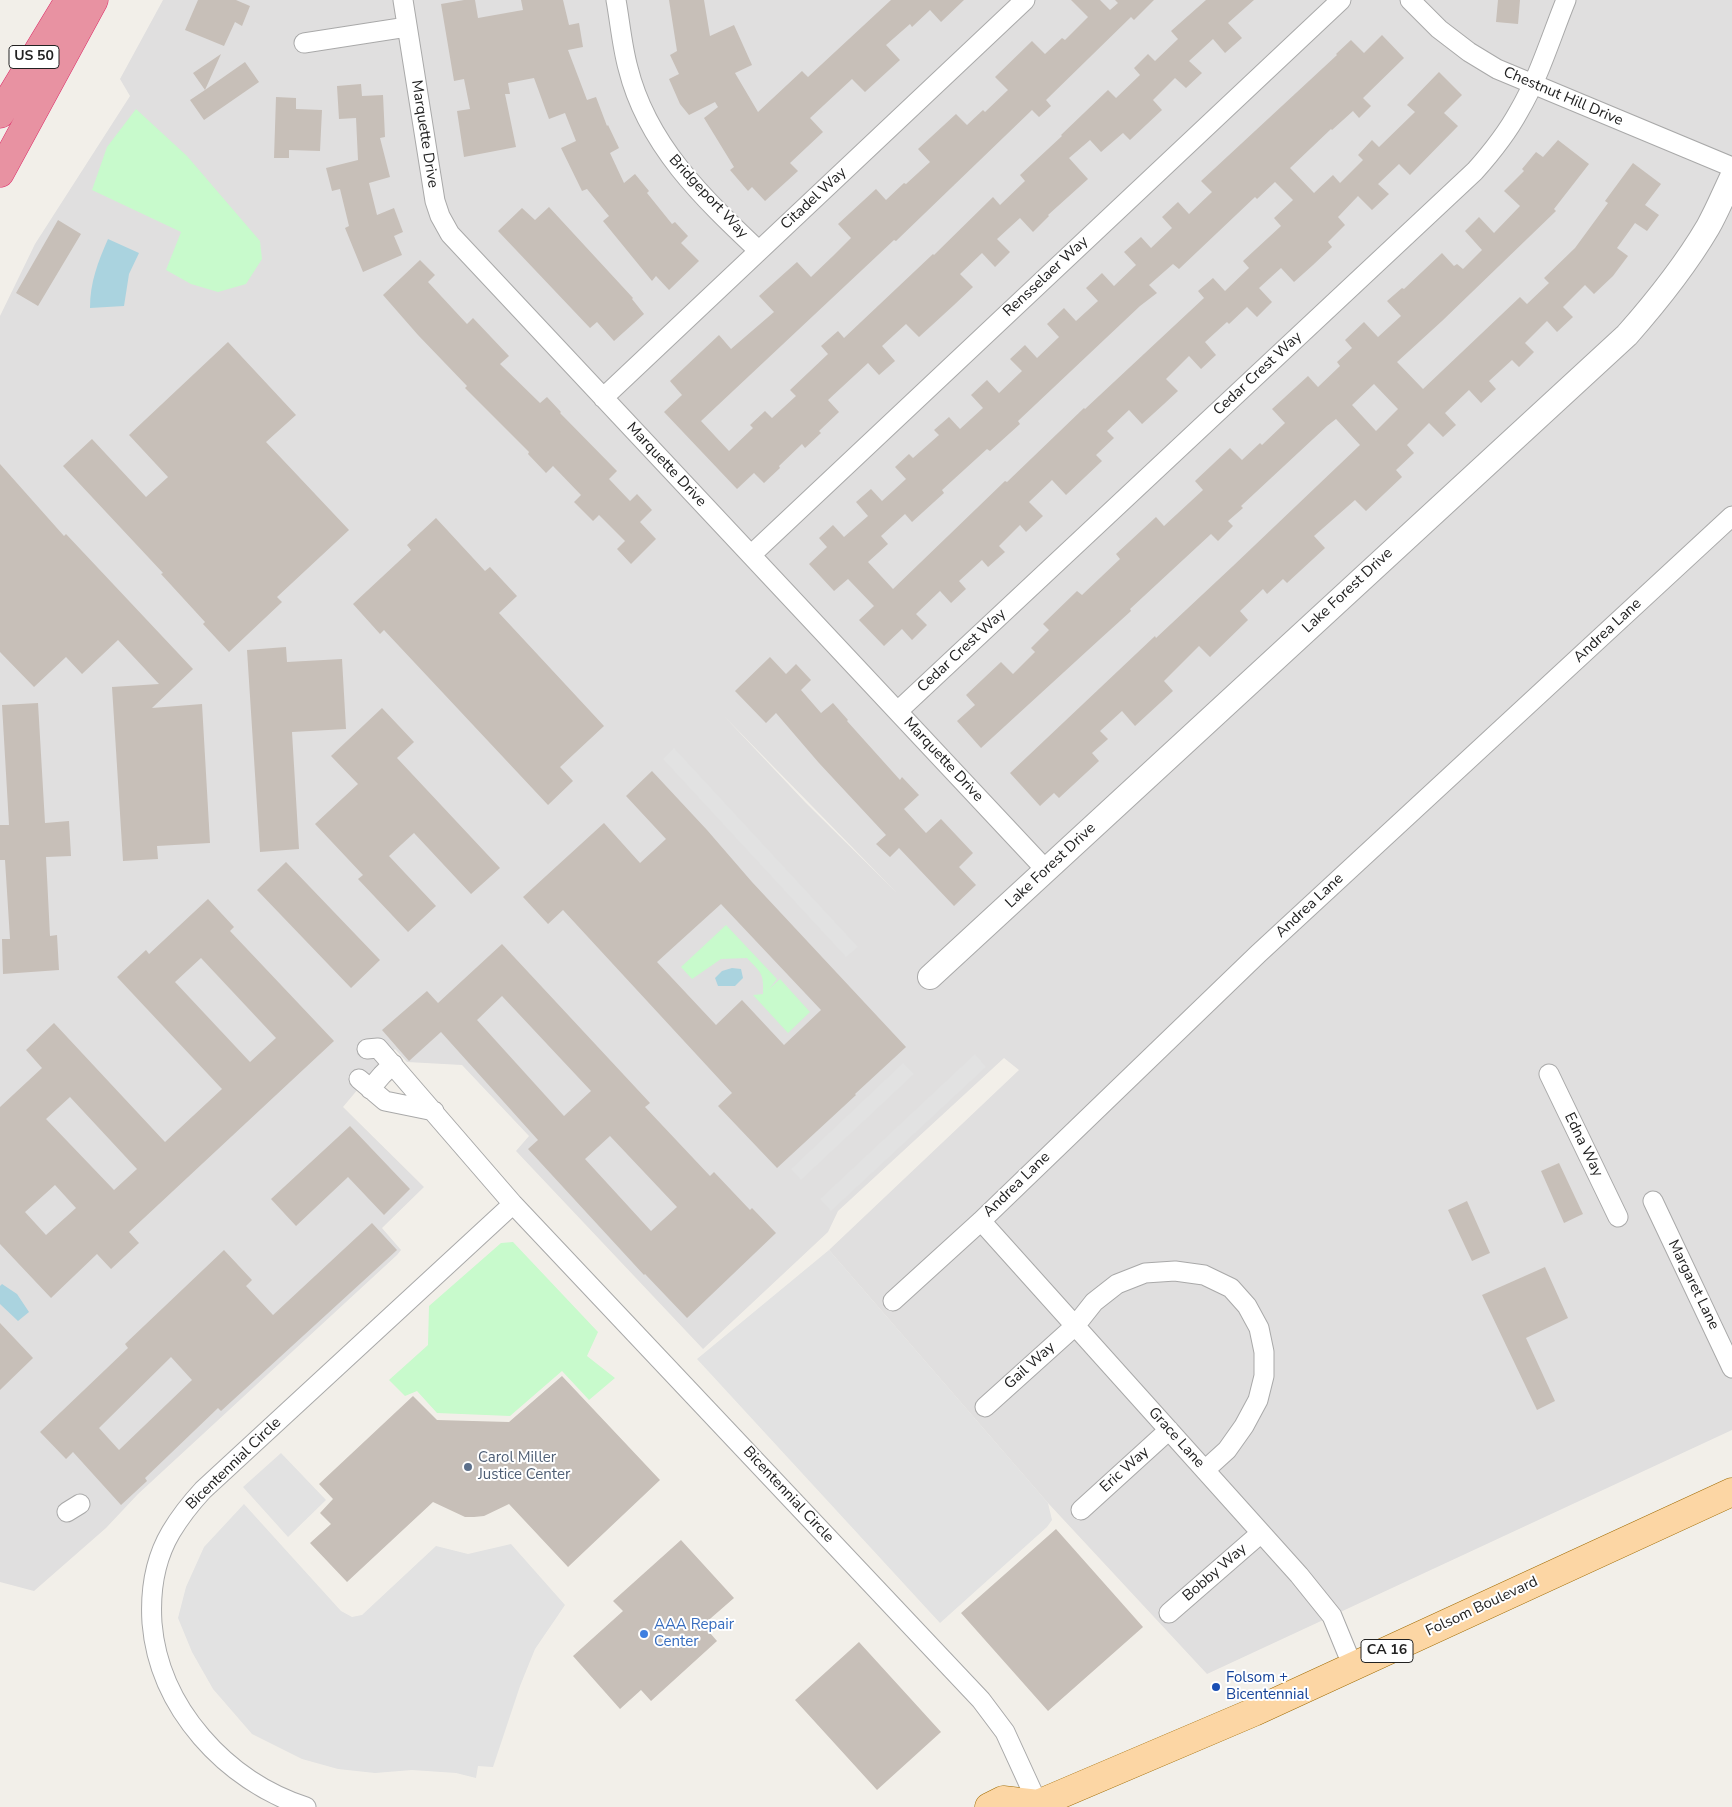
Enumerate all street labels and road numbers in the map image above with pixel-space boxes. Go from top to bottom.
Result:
road number: US 50 [9,46,59,68]
street label: Chestnut Hill Drive [1500,64,1626,130]
street label: Marquette Drive [407,79,441,189]
street label: Bridgeport Way [665,151,751,243]
street label: Citadel Way [777,164,851,234]
street label: Rensselaer Way [1000,233,1092,321]
street label: Cedar Crest Way [1210,328,1306,420]
street label: Marquette Drive [622,419,710,511]
street label: Lake Forest Drive [1299,545,1397,637]
street label: Andrea Lane [1570,595,1646,667]
street label: Cedar Crest Way [914,605,1010,697]
street label: Marquette Drive [899,714,987,806]
street label: Lake Forest Drive [1002,820,1100,912]
street label: Andrea Lane [1272,870,1348,942]
street label: Edna Way [1560,1110,1606,1180]
street label: Andrea Lane [980,1149,1054,1221]
street label: Margaret Lane [1663,1237,1723,1333]
street label: Gail Way [1001,1339,1059,1393]
street label: Grace Lane [1144,1404,1208,1472]
street label: Bicentennial Circle [183,1414,285,1514]
street label: Bicentennial Circle [739,1443,837,1547]
street label: Eric Way [1097,1443,1153,1497]
street label: Bobby Way [1179,1540,1251,1606]
street label: Folsom Boulevard [1423,1573,1541,1641]
road number: CA 16 [1361,1640,1413,1662]

